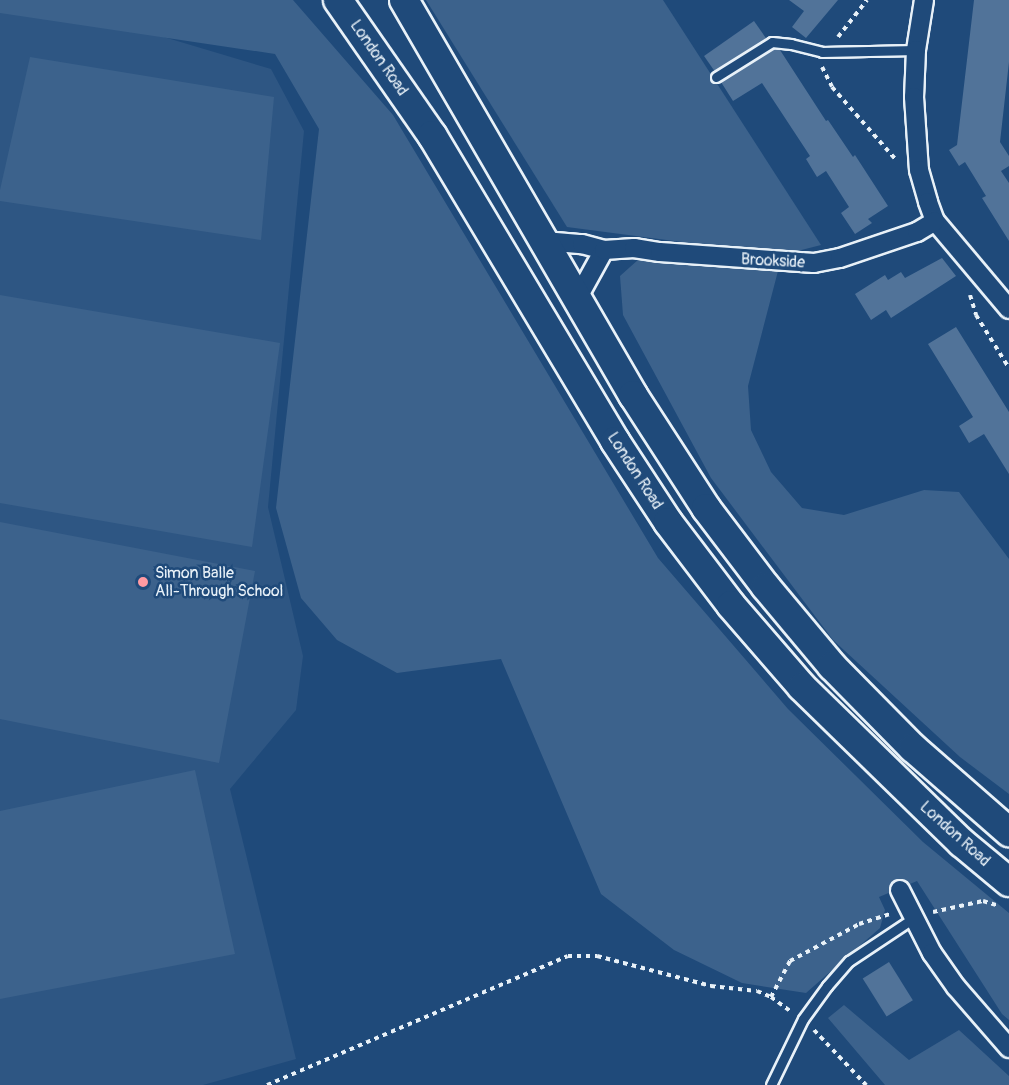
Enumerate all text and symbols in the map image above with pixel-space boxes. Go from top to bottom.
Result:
street label: London Road [346,16,412,100]
street label: Brookside [740,250,806,272]
street label: London Road [603,429,667,513]
place label: Simon Balle All-Through School [155,563,283,601]
marker: Simon Balle All-Through School [136,575,150,589]
street label: London Road [916,797,994,871]

